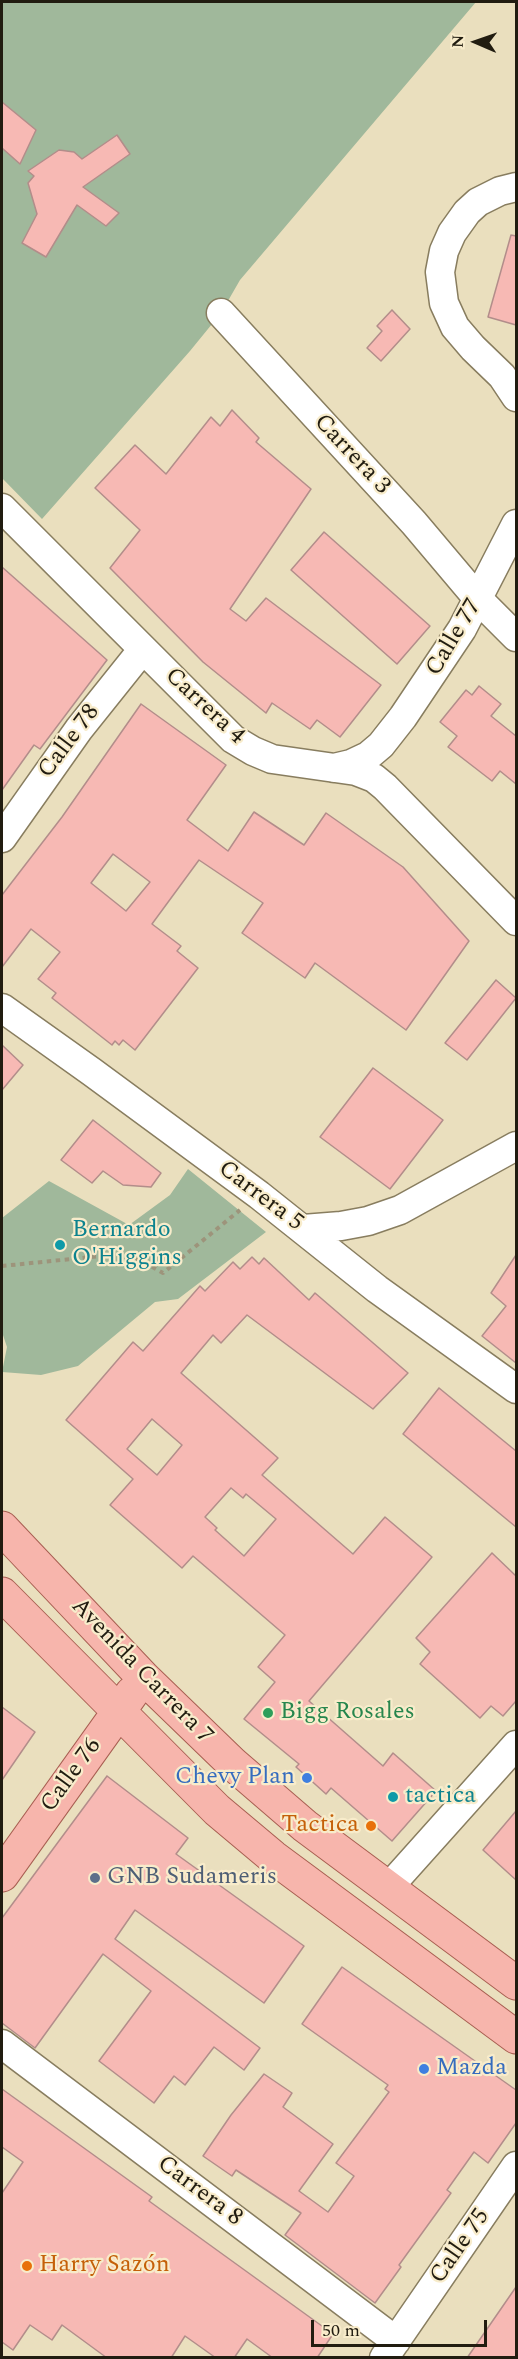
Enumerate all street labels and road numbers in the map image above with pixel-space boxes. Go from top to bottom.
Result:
street label: Carrera 3 [307,409,395,501]
street label: Calle 77 [421,594,489,682]
street label: Carrera 4 [158,663,250,751]
street label: Calle 78 [33,699,107,785]
street label: Carrera 5 [212,1156,308,1238]
street label: Avenida Carrera 7 [64,1593,218,1751]
street label: Calle 76 [35,1733,109,1819]
street label: Carrera 8 [151,2151,247,2233]
street label: Calle 75 [425,2204,497,2290]

